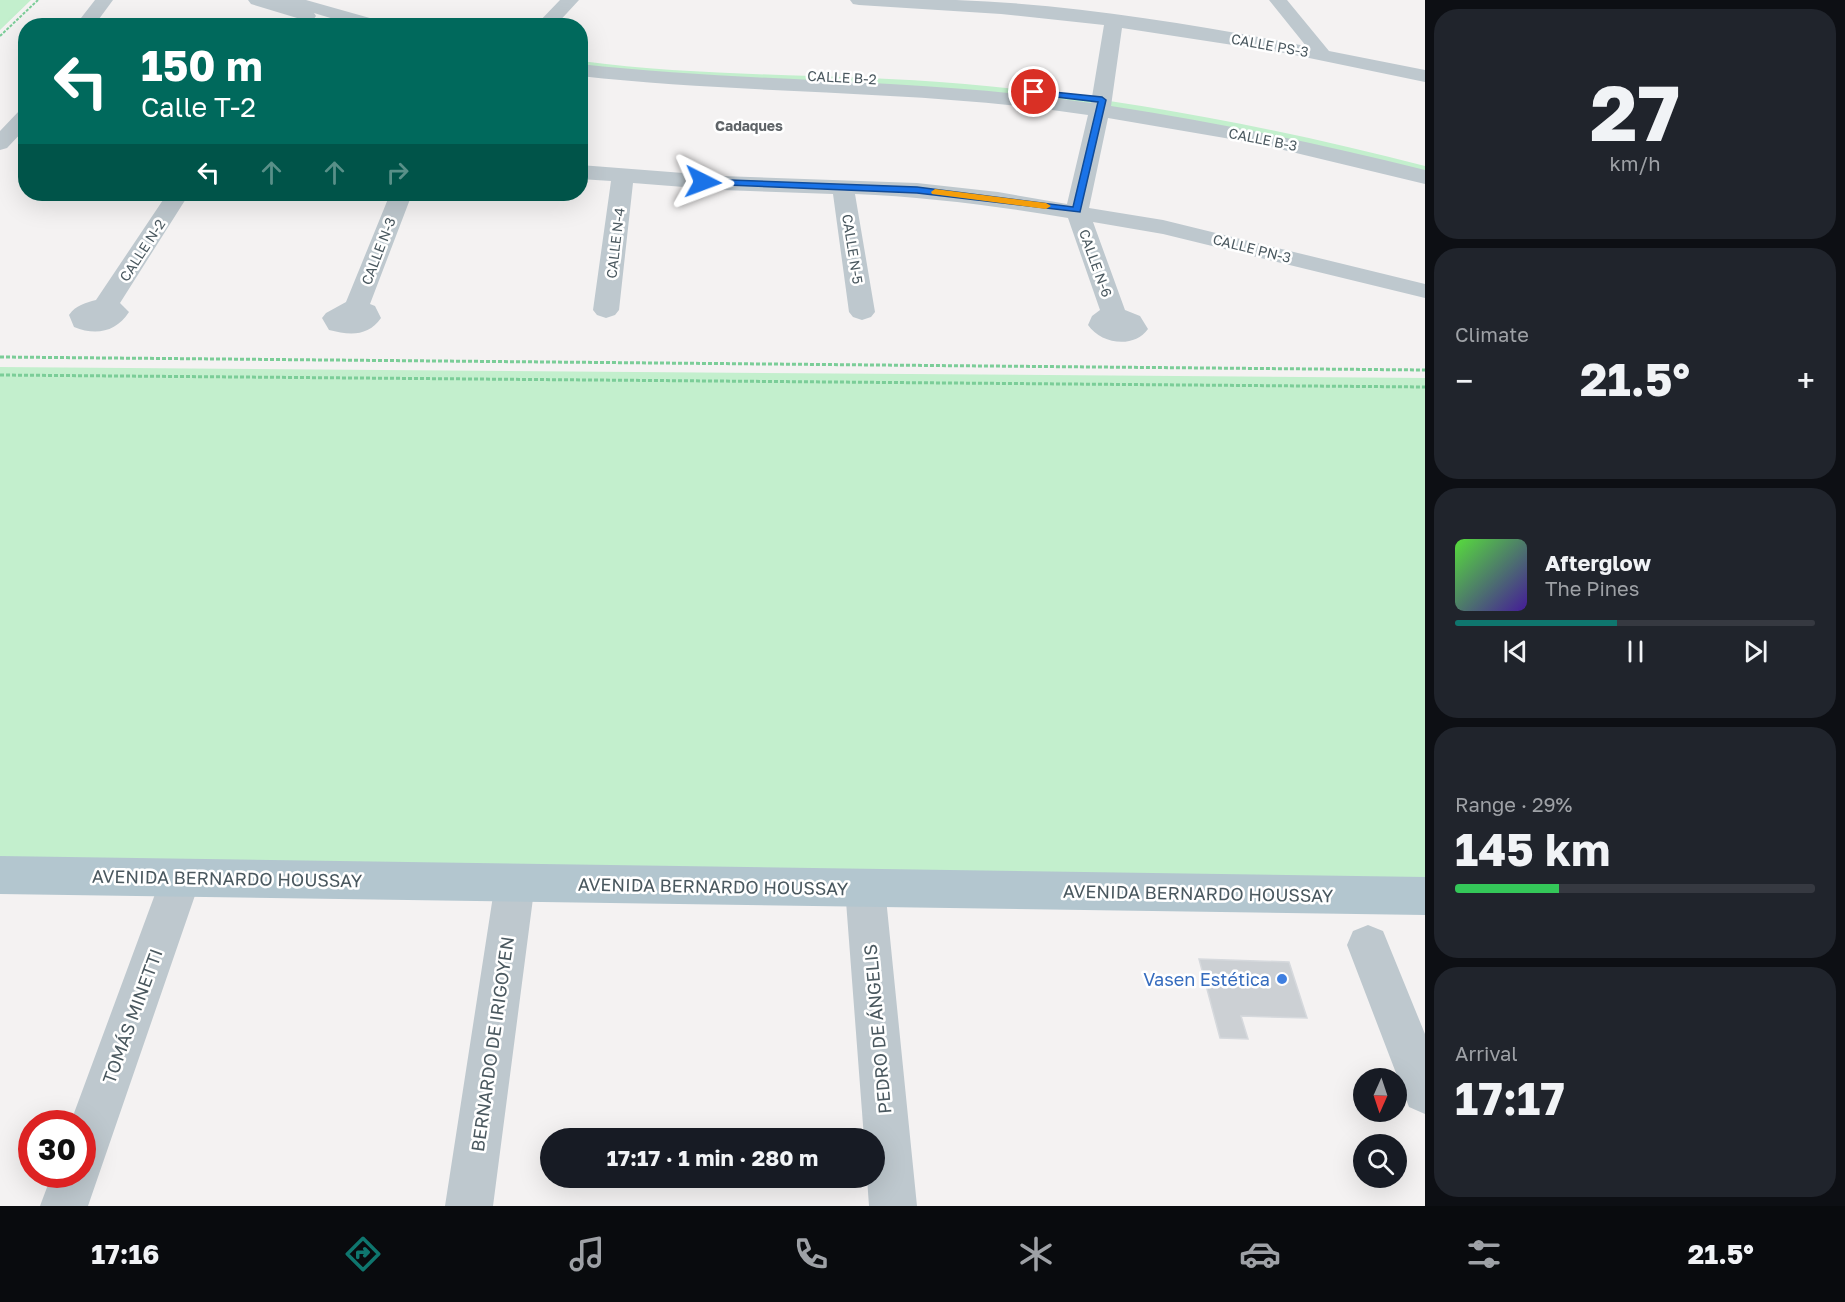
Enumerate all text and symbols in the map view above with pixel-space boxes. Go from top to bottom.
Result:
street label: CALLE PS-3 [1230,30,1310,60]
text: 150 m [141,40,263,90]
icon: left [42,42,120,120]
text: 27 [1590,65,1680,158]
pin [1008,66,1059,117]
street label: CALLE B-2 [807,67,877,87]
icon: arrive [1017,75,1050,108]
text: Calle T-2 [141,91,256,123]
district label: Cadaques [715,117,783,134]
street label: CALLE B-3 [1227,124,1299,154]
position arrow [671,150,735,214]
text: km/h [1610,151,1660,175]
icon: left [192,156,225,189]
icon: ahead [255,156,288,189]
icon: ahead [318,156,351,189]
icon: right [381,156,414,189]
street label: CALLE N-4 [602,207,628,279]
street label: CALLE N-5 [839,213,867,285]
street label: CALLE N-3 [357,215,399,287]
street label: CALLE N-2 [116,216,168,284]
street label: CALLE N-6 [1076,227,1116,299]
street label: CALLE PN-3 [1211,230,1293,266]
text: Climate [1455,322,1529,346]
text: 21.5° [1580,352,1690,406]
text: − [1455,361,1473,400]
text: + [1797,361,1815,400]
text: Afterglow [1545,549,1651,576]
text: The Pines [1545,576,1639,600]
icon: previous [1499,635,1532,668]
icon: pause [1619,635,1652,668]
icon: next [1739,635,1772,668]
text: Range · 29% [1455,792,1572,816]
text: 145 km [1455,822,1610,876]
street label: AVENIDA BERNARDO HOUSSAY [92,865,363,891]
street label: AVENIDA BERNARDO HOUSSAY [578,873,849,899]
street label: AVENIDA BERNARDO HOUSSAY [1063,880,1334,906]
street label: BERNARDO DE IRIGOYEN [466,935,518,1153]
street label: PEDRO DE ÁNGELIS [859,943,895,1115]
street label: TOMÁS MINETTI [97,945,167,1087]
place label: Vasen Estética [1143,968,1270,990]
marker: Vasen Estética [1275,972,1289,986]
text: Arrival [1455,1041,1518,1065]
north arrow [1353,1068,1407,1122]
map controls [1353,1068,1407,1188]
text: 17:17 [1455,1071,1565,1125]
speed limit sign: 30 [18,1110,96,1188]
button: search [1353,1134,1407,1188]
text: 17:17 · 1 min · 280 m [607,1144,818,1171]
icon: directions [342,1233,384,1275]
icon: music [566,1233,608,1275]
icon: phone [790,1233,832,1275]
icon: climate [1015,1233,1057,1275]
icon: car [1239,1233,1281,1275]
icon: filters [1463,1233,1505,1275]
text: 17:16 [91,1238,159,1270]
text: 21.5° [1688,1238,1754,1270]

